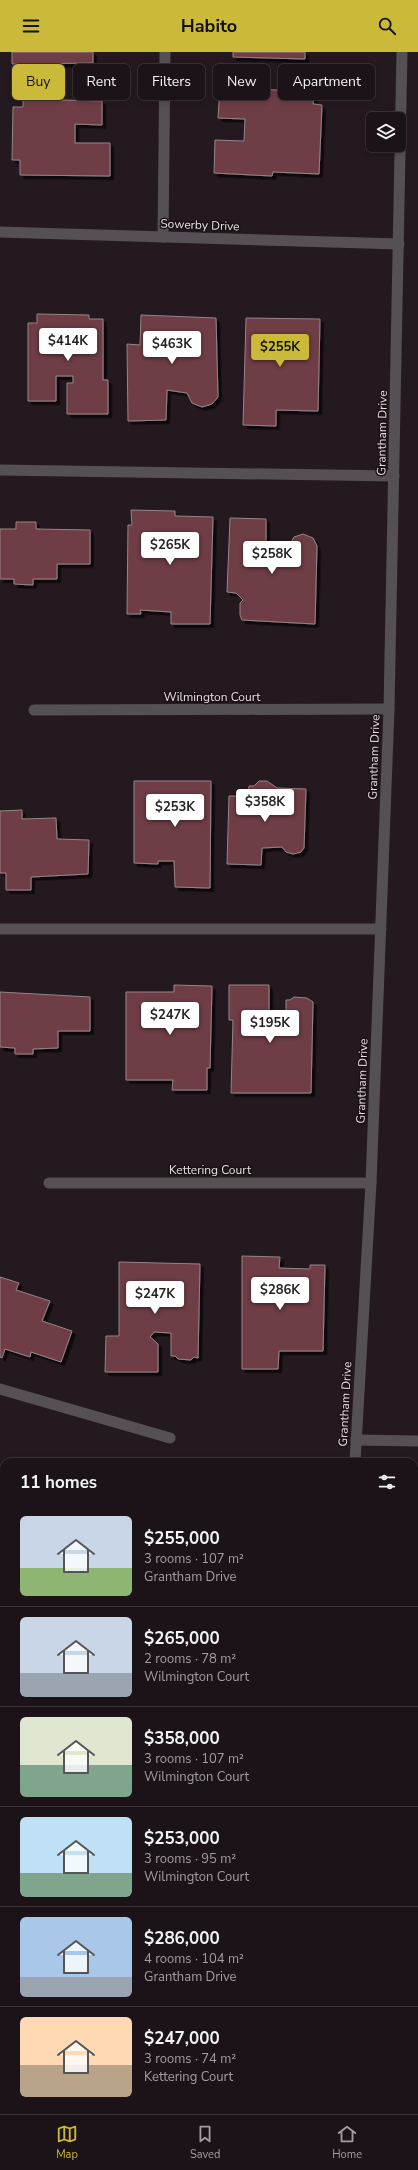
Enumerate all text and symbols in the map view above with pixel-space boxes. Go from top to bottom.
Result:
text: Habito [181,14,237,38]
icon: menu [20,15,42,37]
icon: search [376,15,398,37]
chip: Buy [12,64,65,100]
chip: Rent [73,64,130,100]
chip: Filters [138,64,205,100]
chip: New [213,64,270,100]
chip: Apartment [278,64,375,100]
map controls [366,112,406,152]
button: layers [366,112,406,152]
street label: Sowerby Drive [160,216,240,234]
pin: $414K [40,328,96,362]
pin: $463K [144,331,200,365]
text: $414K [48,332,88,350]
pin: $255K [252,334,308,368]
text: $463K [152,335,192,353]
text: $255K [260,338,300,356]
street label: Grantham Drive [373,390,391,476]
pin: $265K [142,532,198,566]
text: $265K [150,536,190,554]
pin: $258K [244,541,300,575]
text: $258K [252,545,292,563]
street label: Wilmington Court [163,689,261,705]
street label: Grantham Drive [365,714,383,800]
pin: $358K [237,789,293,823]
text: $358K [245,793,285,811]
pin: $253K [147,794,203,828]
text: $253K [155,798,195,816]
pin: $247K [142,1002,198,1036]
text: $247K [150,1006,190,1024]
pin: $195K [242,1010,298,1044]
text: $195K [250,1014,290,1032]
street label: Grantham Drive [353,1038,371,1124]
street label: Kettering Court [169,1162,252,1178]
pin: $286K [252,1277,308,1311]
pin: $247K [127,1281,183,1315]
text: $286K [260,1281,300,1299]
text: $247K [135,1285,175,1303]
street label: Grantham Drive [335,1361,355,1447]
text: 11 homes [20,1471,97,1494]
icon: filters [376,1471,398,1493]
text: $255,000 [144,1527,220,1550]
icon: home [52,1532,100,1580]
text: 3 rooms · 107 m² [144,1550,244,1568]
text: Grantham Drive [144,1568,236,1586]
text: $265,000 [144,1627,220,1650]
icon: home [52,1633,100,1681]
text: 2 rooms · 78 m² [144,1650,236,1668]
text: Wilmington Court [144,1668,249,1686]
text: $358,000 [144,1727,220,1750]
icon: home [52,1733,100,1781]
text: 3 rooms · 107 m² [144,1750,244,1768]
text: Wilmington Court [144,1768,249,1786]
text: $253,000 [144,1827,220,1850]
icon: home [52,1833,100,1881]
text: 3 rooms · 95 m² [144,1850,236,1868]
text: Wilmington Court [144,1868,249,1886]
text: $286,000 [144,1927,220,1950]
icon: home [52,1933,100,1981]
text: 4 rooms · 104 m² [144,1950,244,1968]
text: Grantham Drive [144,1968,236,1986]
text: $247,000 [144,2027,220,2050]
icon: home [52,2033,100,2081]
text: 3 rooms · 74 m² [144,2050,236,2068]
text: Kettering Court [144,2068,233,2086]
tab: Map [56,2123,78,2162]
tab: Saved [190,2123,220,2162]
tab: Home [332,2123,362,2162]

